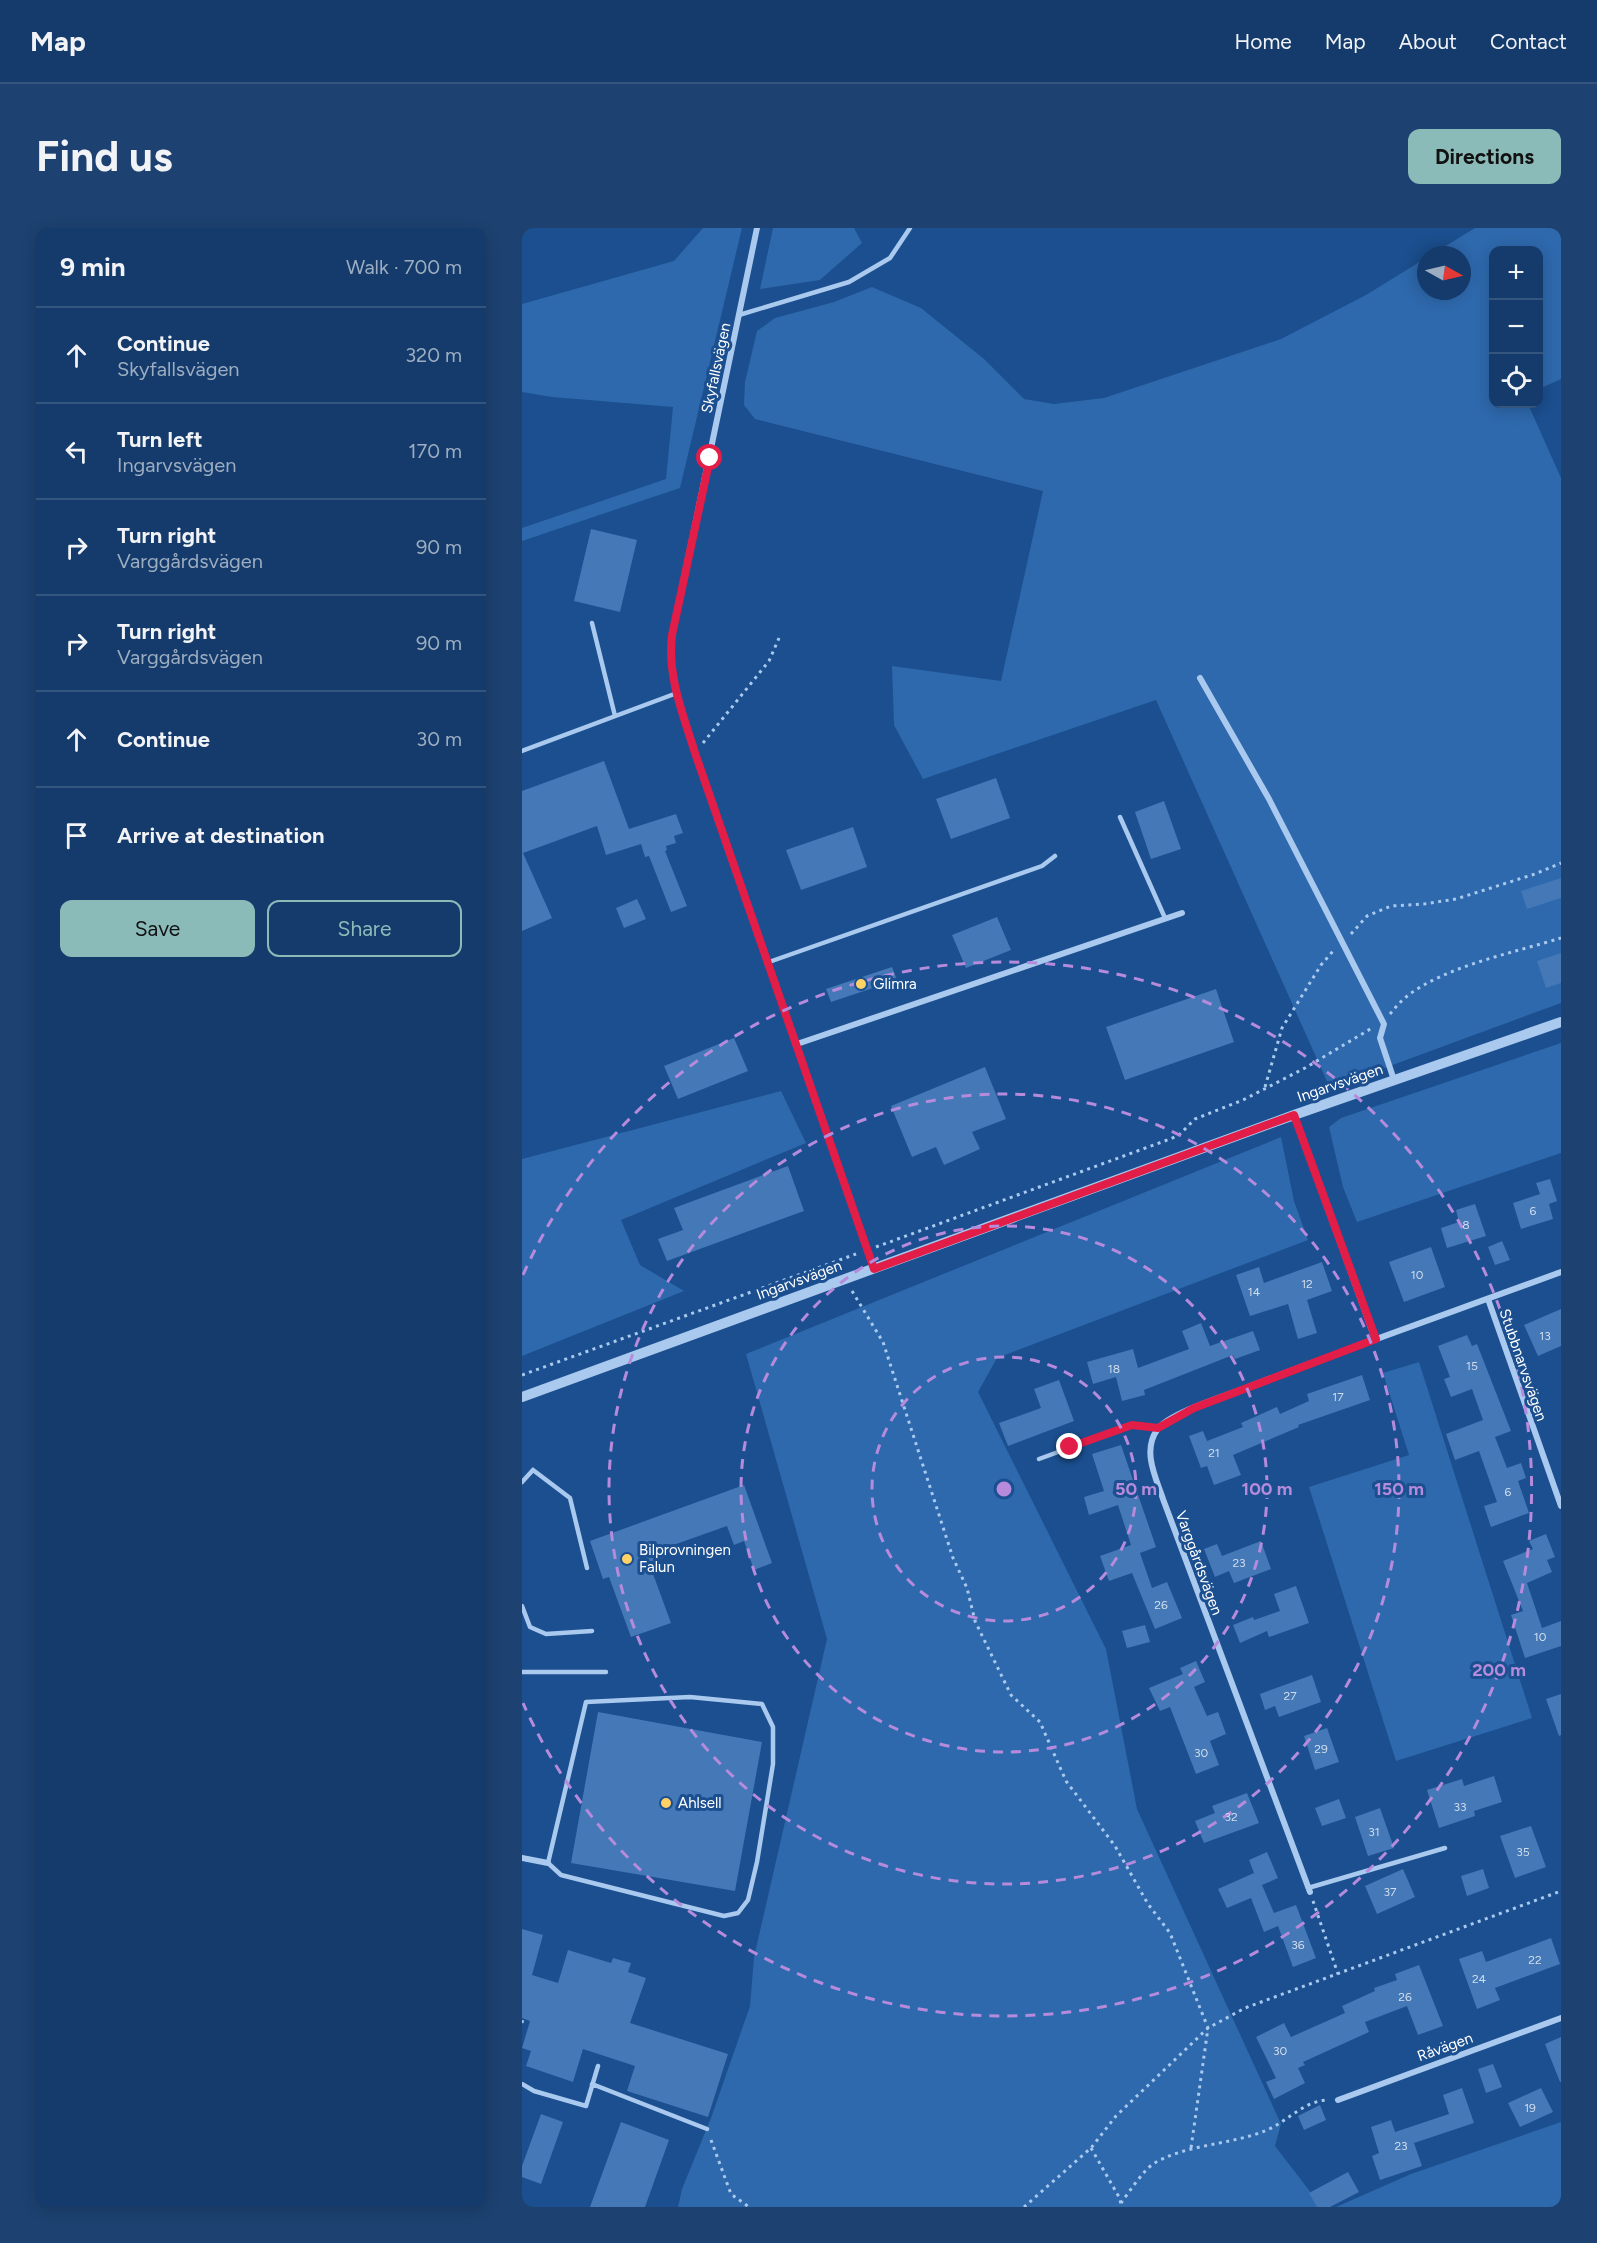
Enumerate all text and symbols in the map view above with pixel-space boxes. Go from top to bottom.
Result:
text: Map [30,24,86,58]
text: Home [1235,29,1292,54]
text: Map [1325,29,1366,54]
text: About [1399,29,1457,54]
text: Contact [1490,29,1567,54]
button: Directions [1408,129,1561,184]
text: Find us [36,131,173,182]
north arrow [1417,246,1471,300]
map controls [1489,246,1543,408]
button: + [1489,246,1543,300]
text: 9 min [60,251,126,283]
text: Walk · 700 m [346,255,462,279]
button: − [1489,300,1543,354]
street label: Skyfallsvägen [698,321,734,415]
text: Continue [117,330,210,357]
icon: ahead [60,339,93,372]
text: 320 m [405,343,462,367]
button: locate [1489,354,1543,408]
text: Skyfallsvägen [117,357,240,381]
text: Turn left [117,426,203,453]
icon: left [60,435,93,468]
text: 170 m [408,439,462,463]
route start [696,444,722,470]
text: Ingarvsvägen [117,453,236,477]
text: Turn right [117,522,216,549]
icon: right [60,531,93,564]
text: 90 m [416,535,462,559]
text: Varggårdsvägen [117,549,263,573]
text: Turn right [117,618,216,645]
icon: right [60,627,93,660]
text: 90 m [416,631,462,655]
text: Varggårdsvägen [117,645,263,669]
icon: ahead [60,723,93,756]
text: Continue [117,726,210,753]
text: 30 m [416,727,462,751]
icon: arrive [60,819,93,852]
text: Arrive at destination [117,822,325,849]
button: Save [60,900,255,957]
button: Share [267,900,462,957]
place label: Glimra [873,975,917,993]
marker: Glimra [854,977,868,991]
street label: Ingarvsvägen [1295,1060,1385,1106]
house number: 6 [1530,1204,1537,1218]
house number: 8 [1462,1218,1470,1232]
street label: Ingarvsvägen [754,1256,844,1304]
house number: 10 [1411,1268,1424,1282]
house number: 12 [1301,1277,1313,1291]
house number: 14 [1248,1285,1261,1299]
street label: Stubbnarvsvägen [1495,1307,1551,1423]
house number: 13 [1539,1329,1551,1343]
house number: 15 [1466,1359,1478,1373]
house number: 18 [1108,1362,1120,1376]
house number: 17 [1332,1390,1344,1404]
route end [1056,1433,1082,1459]
house number: 21 [1208,1446,1220,1460]
text: 50 m [1115,1478,1157,1500]
text: 100 m [1242,1478,1292,1500]
text: 150 m [1374,1478,1424,1500]
centre of rings [994,1479,1014,1499]
house number: 6 [1505,1485,1512,1499]
street label: Varggårdsvägen [1172,1509,1226,1617]
place label: Bilprovningen Falun [639,1541,731,1576]
marker: Bilprovningen Falun [620,1552,634,1566]
house number: 23 [1232,1556,1246,1570]
house number: 26 [1154,1598,1168,1612]
house number: 10 [1534,1630,1547,1644]
text: 200 m [1472,1659,1526,1681]
house number: 27 [1283,1689,1297,1703]
house number: 29 [1314,1742,1328,1756]
house number: 30 [1194,1746,1208,1760]
place label: Ahlsell [678,1794,722,1812]
marker: Ahlsell [659,1796,673,1810]
house number: 33 [1453,1800,1467,1814]
house number: 32 [1224,1810,1238,1824]
house number: 31 [1368,1825,1380,1839]
house number: 35 [1516,1845,1530,1859]
house number: 37 [1384,1885,1397,1899]
house number: 36 [1291,1938,1305,1952]
house number: 22 [1528,1953,1542,1967]
house number: 24 [1472,1972,1487,1986]
house number: 26 [1398,1990,1412,2004]
street label: Råvägen [1415,2029,1475,2065]
house number: 30 [1273,2044,1287,2058]
house number: 19 [1524,2101,1536,2115]
house number: 23 [1394,2139,1408,2153]

